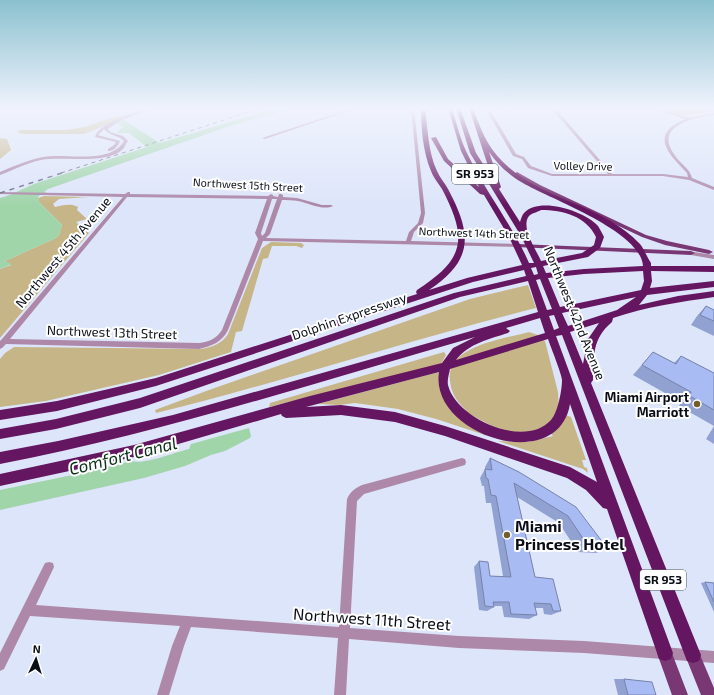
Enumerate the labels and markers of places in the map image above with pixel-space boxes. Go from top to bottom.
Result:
place label: Miami Airport Marriott [605,389,690,420]
marker: Miami Airport Marriott [692,399,702,409]
place label: Miami Princess Hotel [515,516,625,553]
marker: Miami Princess Hotel [502,530,512,540]

